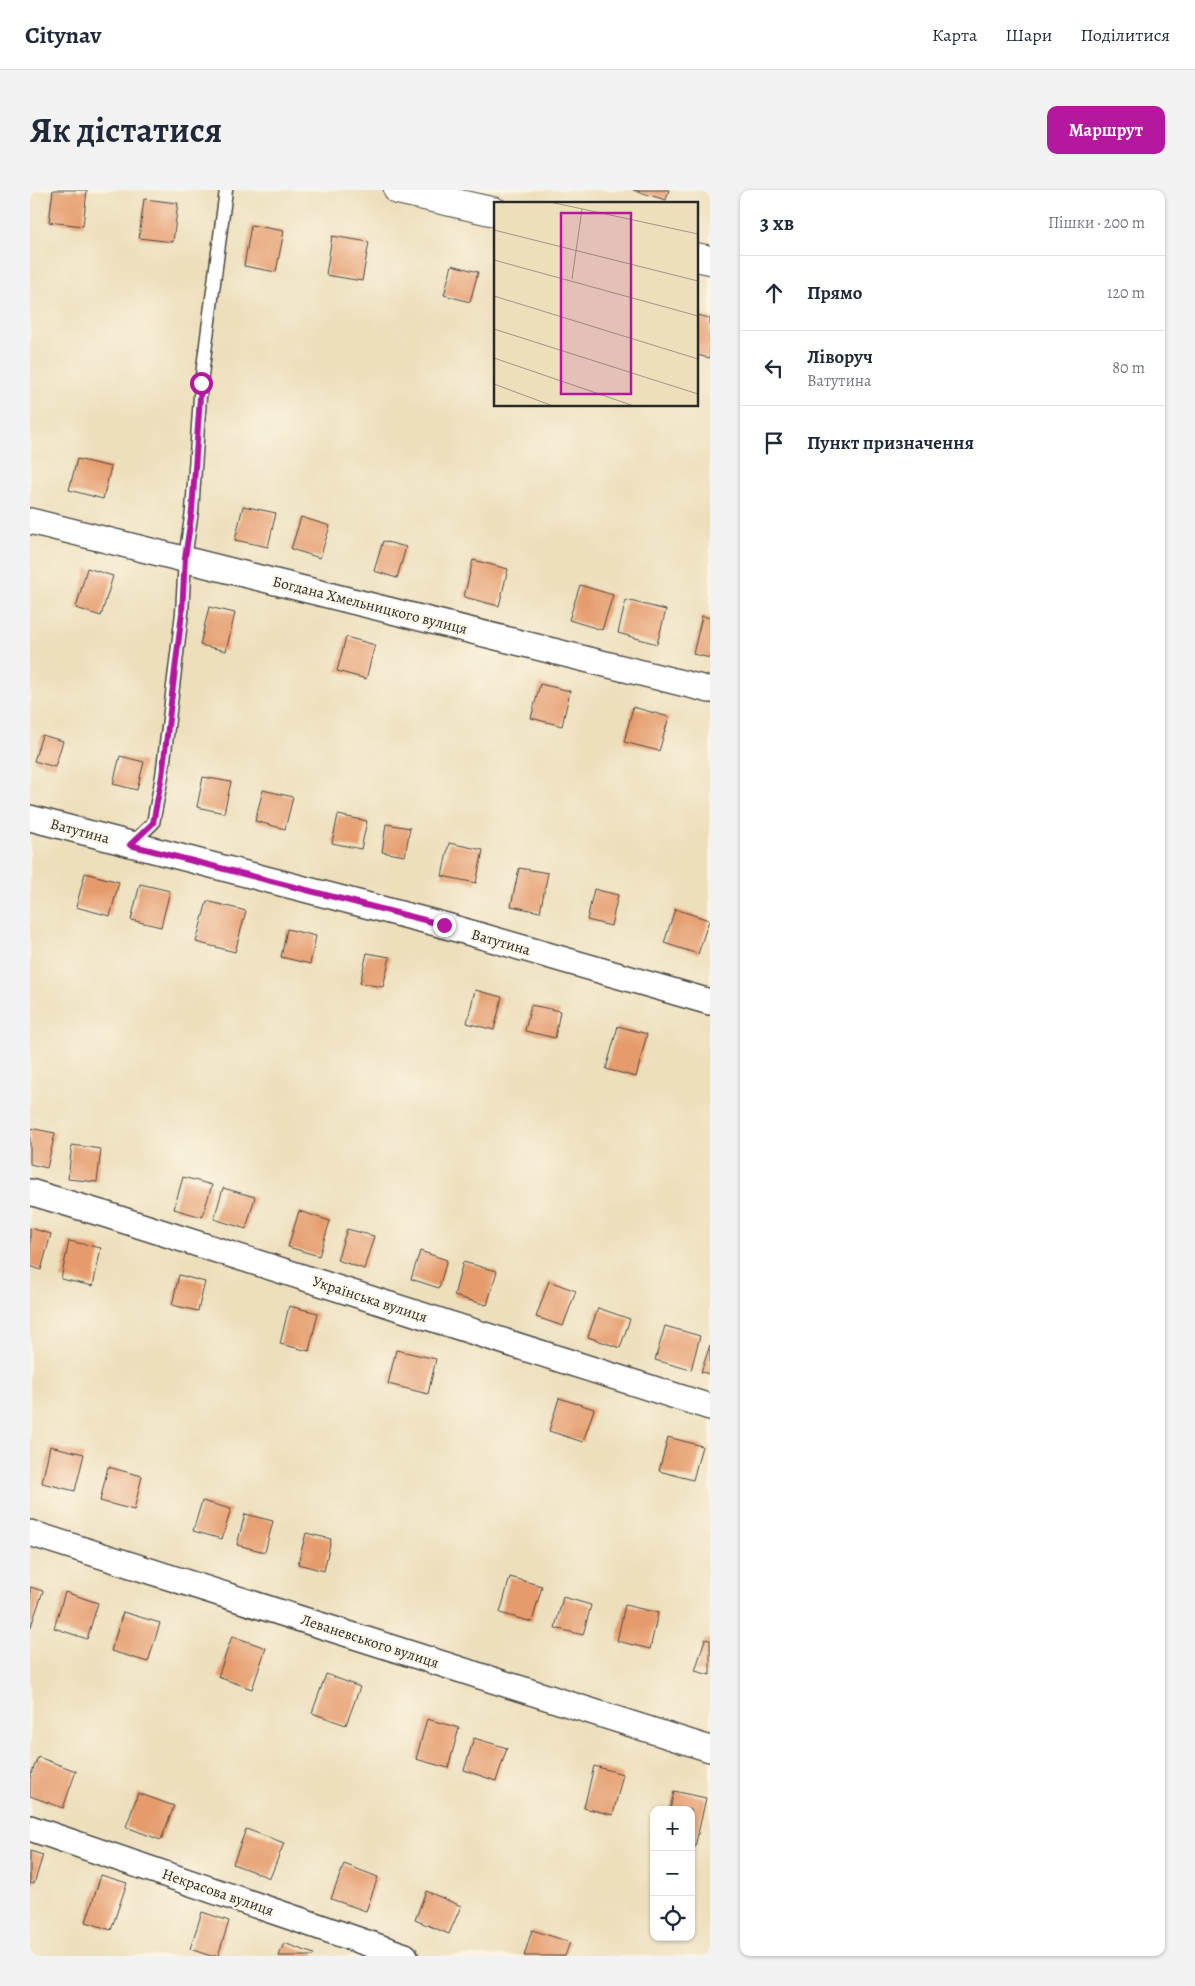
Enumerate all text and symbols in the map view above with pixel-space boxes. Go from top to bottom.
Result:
text: Citynav [25,19,101,51]
text: Карта [932,23,977,47]
text: Шари [1005,23,1052,47]
text: Поділитися [1080,23,1170,47]
text: Як дістатися [30,106,222,154]
button: Маршрут [1047,106,1165,154]
inset map [494,202,698,406]
text: 3 хв [760,209,794,237]
text: Пішки · 200 m [1048,212,1145,234]
icon: ahead [760,279,788,307]
text: Прямо [807,280,862,306]
text: 120 m [1107,282,1145,304]
text: Ліворуч [807,344,873,370]
icon: left [760,354,788,382]
text: 80 m [1112,357,1145,379]
text: Ватутина [807,370,871,392]
route start [190,372,213,395]
icon: arrive [760,429,788,457]
text: Пункт призначення [807,430,974,456]
street label: Богдана Хмельницкого вулиця [271,571,469,639]
street label: Ватутина [48,814,112,849]
route end [433,914,456,937]
street label: Ватутина [469,924,533,960]
street label: Українська вулиця [310,1271,430,1327]
street label: Леваневського вулиця [299,1609,441,1673]
map controls [650,1806,695,1941]
button: + [650,1806,695,1851]
button: − [650,1851,695,1896]
street label: Некрасова вулиця [159,1863,277,1921]
button: locate [650,1896,695,1941]

